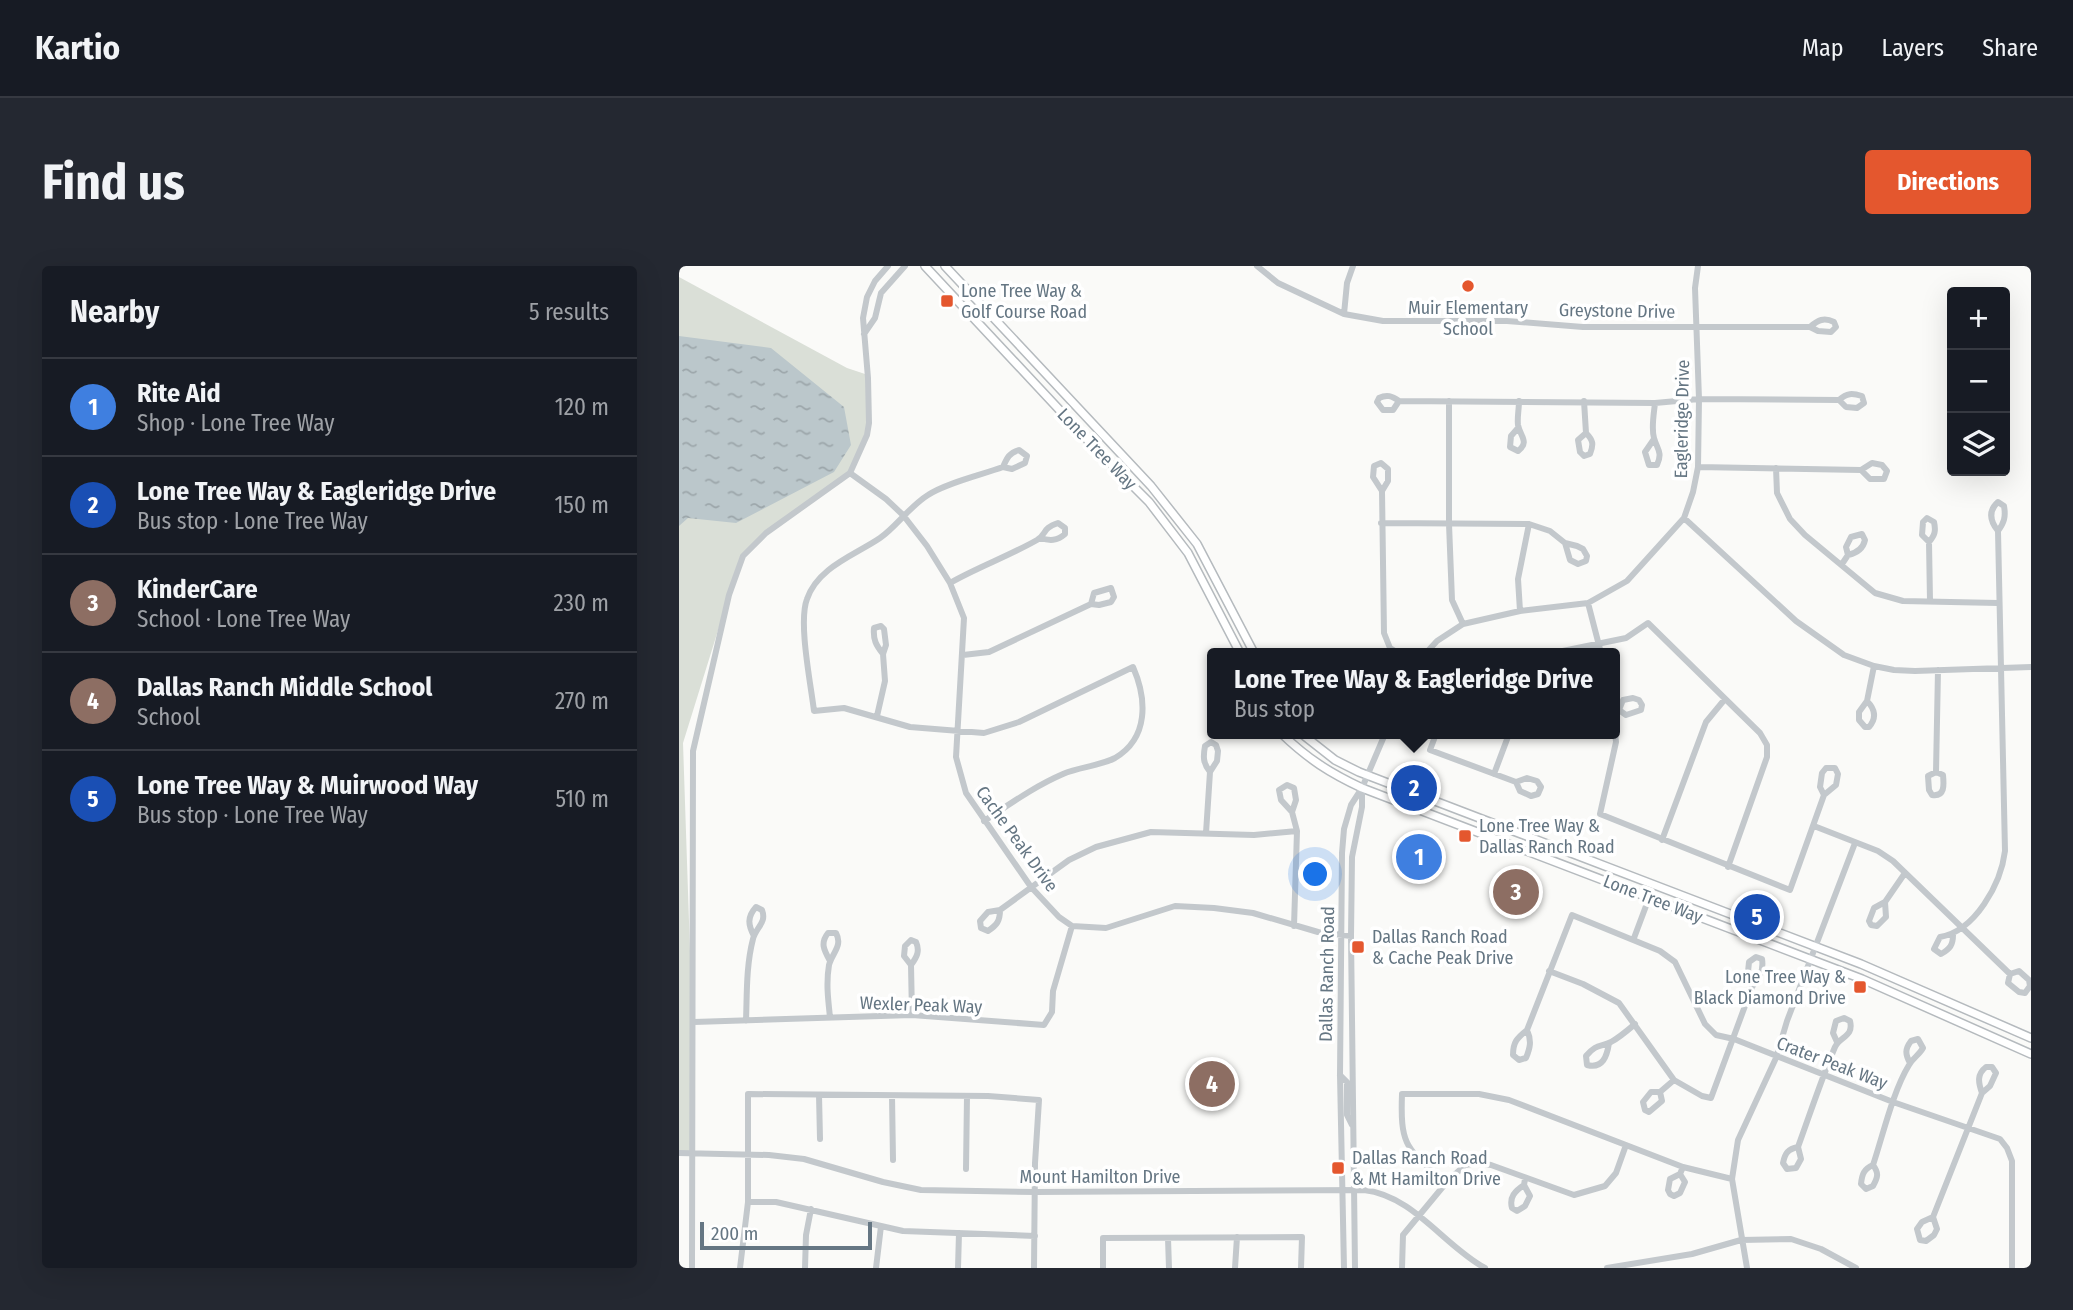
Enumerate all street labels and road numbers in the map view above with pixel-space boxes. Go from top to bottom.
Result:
street label: Greystone Drive [1559,299,1675,323]
street label: Eagleridge Drive [1670,359,1694,479]
street label: Lone Tree Way [1053,404,1141,494]
street label: Cache Peak Drive [971,782,1063,896]
street label: Lone Tree Way [1600,870,1706,928]
street label: Dallas Ranch Road [1315,906,1339,1042]
street label: Wexler Peak Way [859,992,983,1018]
street label: Crater Peak Way [1773,1032,1891,1094]
street label: Mount Hamilton Drive [1019,1166,1181,1188]

